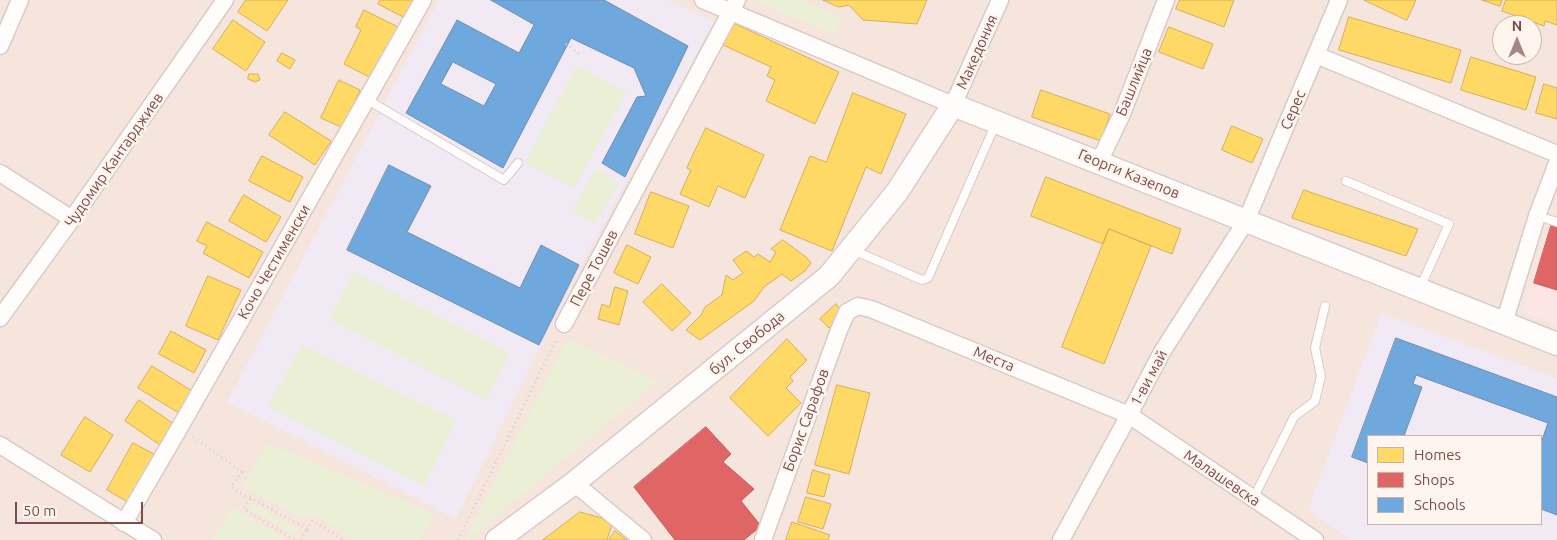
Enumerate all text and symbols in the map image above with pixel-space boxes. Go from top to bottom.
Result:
street label: Македония [953,12,1001,92]
north arrow [1492,15,1542,65]
text: N [1512,18,1522,34]
street label: Башлийца [1112,45,1156,119]
street label: Серес [1277,87,1309,133]
street label: Чудомир Кантарджиев [61,89,167,231]
street label: Георги Казепов [1075,145,1183,203]
street label: Кочо Честименски [234,201,314,323]
street label: Пере Тошев [566,227,622,309]
street label: бул. Свобода [706,307,788,379]
street label: Места [971,343,1017,375]
street label: 1-ви май [1127,347,1171,409]
street label: Борис Сарафов [779,366,833,474]
legend [1367,435,1542,525]
street label: Малашевска [1180,446,1264,510]
text: Homes [1414,446,1461,463]
text: Shops [1414,471,1455,488]
scale bar [18,492,145,524]
text: Schools [1414,496,1465,513]
text: 50 m [23,502,56,519]

